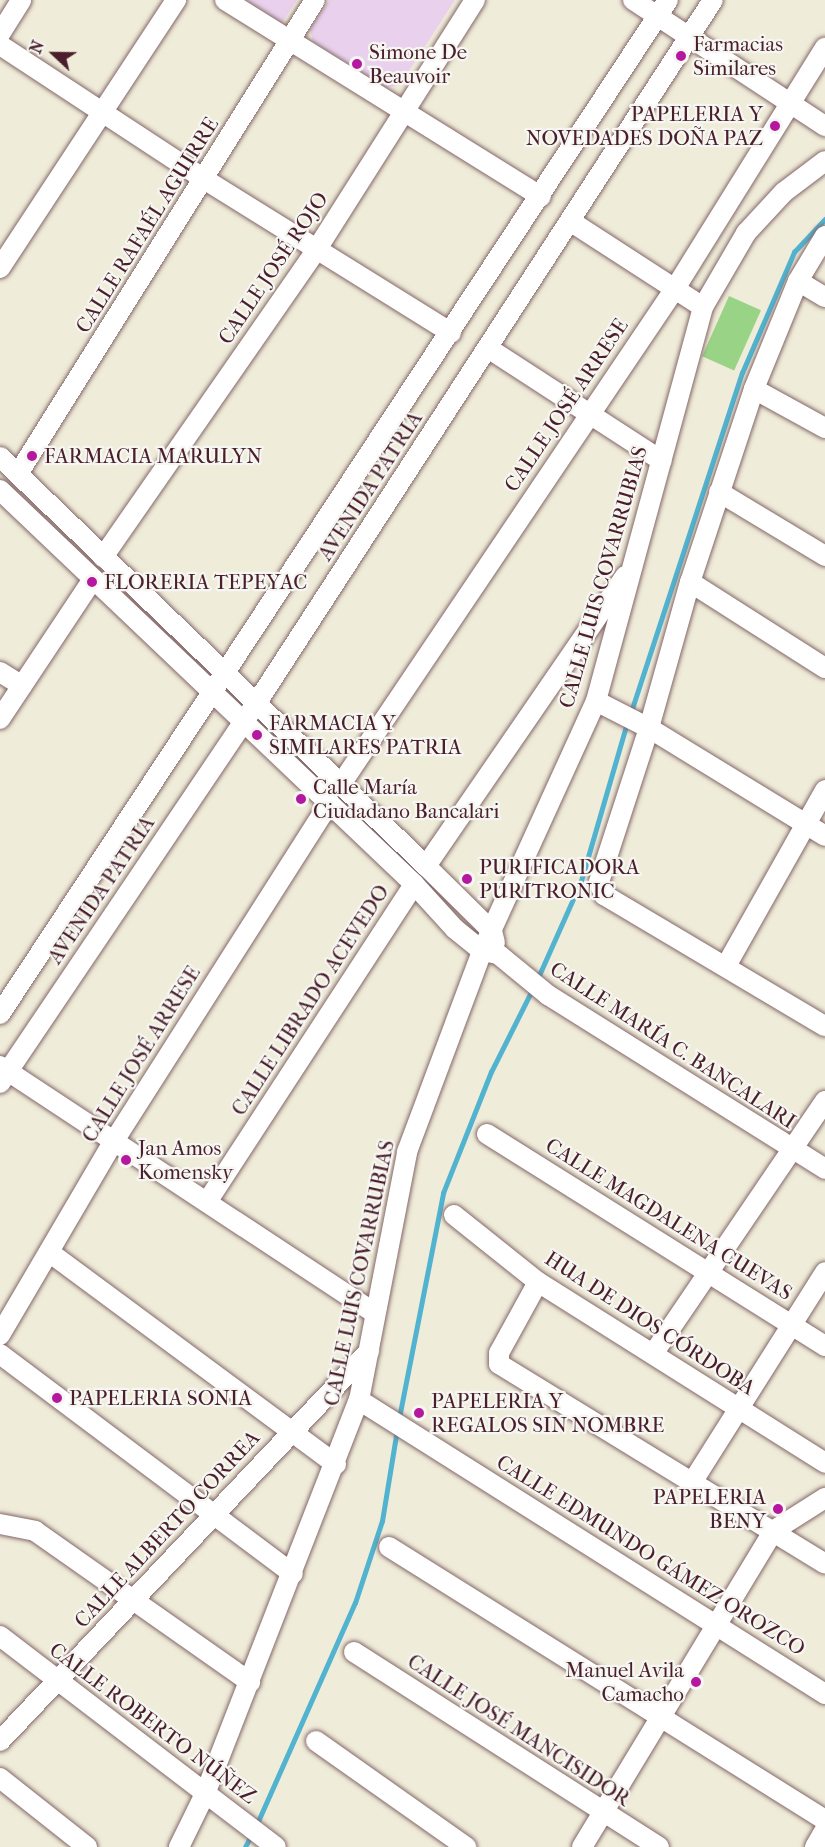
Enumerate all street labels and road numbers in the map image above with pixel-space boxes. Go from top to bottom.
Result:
street label: CALLE RAFAÉL AGUIRRE [70,113,224,337]
street label: CALLE JOSÉ ROJO [213,187,333,349]
street label: CALLE JOSÉ ARRESE [499,314,633,496]
street label: AVENIDA PATRIA [312,407,428,565]
street label: CALLE LUIS COVARRUBIAS [554,443,652,711]
street label: AVENIDA PATRIA [42,811,160,969]
street label: CALLE LIBRADO ACEVEDO [226,880,394,1120]
street label: CALLE MARÍA C. BANCALARI [545,956,801,1134]
street label: CALLE JOSÉ ARRESE [76,961,206,1147]
street label: CALLE MAGDALENA CUEVAS [541,1133,797,1305]
street label: CALLE LUIS COVARRUBIAS [318,1138,400,1408]
street label: HUA DE DIOS CÓRDOBA [540,1246,760,1400]
street label: CALLE ALBERTO CORREA [69,1425,265,1633]
street label: CALLE EDMUNDO GÁMEZ OROZCO [492,1449,810,1661]
street label: CALLE ROBERTO NÚÑEZ [44,1637,262,1809]
street label: CALLE JOSÉ MANCISIDOR [403,1649,635,1811]

